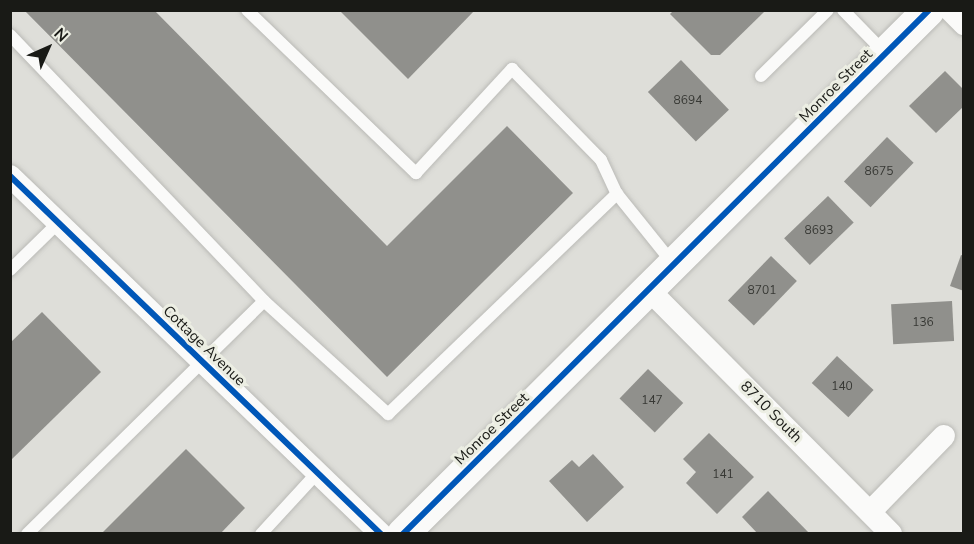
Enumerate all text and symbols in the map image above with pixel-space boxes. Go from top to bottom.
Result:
north arrow [18,18,78,78]
text: N [49,23,73,47]
street label: Monroe Street [796,46,876,126]
house number: 8694 [674,94,702,108]
house number: 8675 [865,165,893,179]
house number: 8693 [805,224,833,238]
house number: 8701 [748,284,776,298]
street label: Cottage Avenue [159,302,249,390]
house number: 136 [912,316,934,330]
street label: 8710 South [736,377,806,447]
house number: 140 [831,380,853,394]
street label: Monroe Street [451,389,533,469]
house number: 147 [641,394,663,408]
house number: 141 [712,468,734,482]

